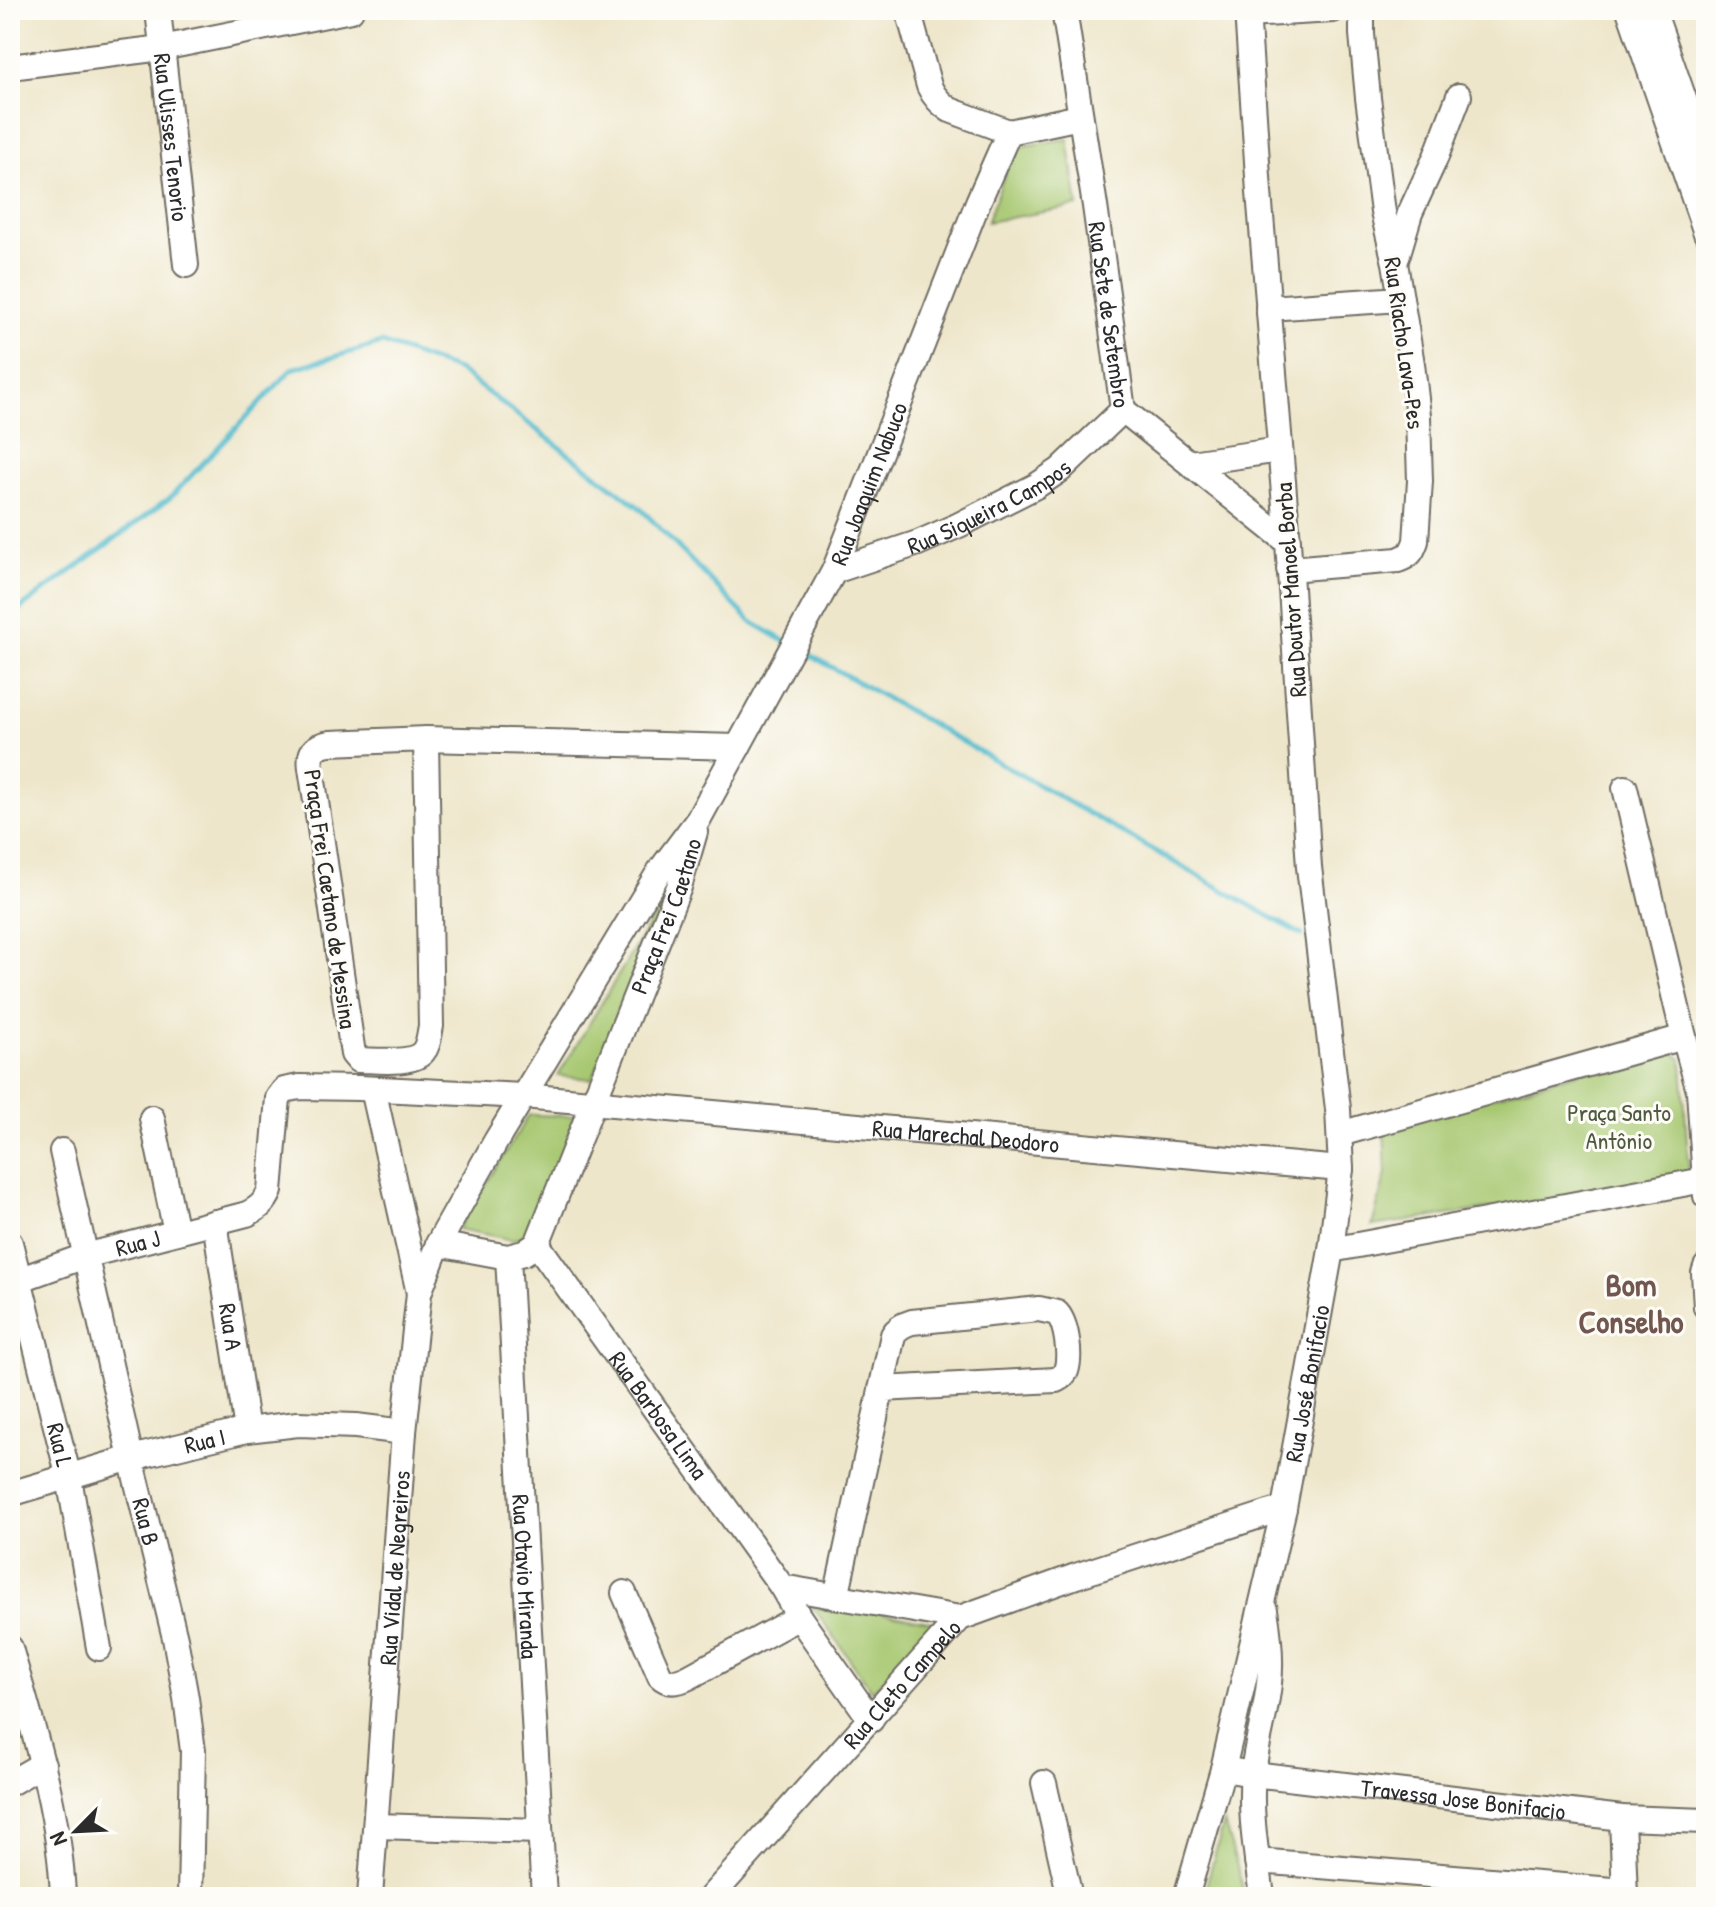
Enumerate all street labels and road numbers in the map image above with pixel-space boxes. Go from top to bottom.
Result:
street label: Rua Ulisses Tenorio [147,52,197,223]
street label: Rua Sete de Setembro [1081,220,1139,410]
street label: Rua Riacho Lava-Pes [1377,255,1433,431]
street label: Rua Joaquim Nabuco [822,397,914,569]
street label: Rua Siqueira Campos [903,452,1078,561]
street label: Rua Doutor Manoel Borba [1267,482,1313,698]
street label: Praça Frei Caetano de Messina [297,767,365,1031]
street label: Praça Frei Caetano [622,834,708,998]
street label: Rua Marechal Deodoro [871,1111,1061,1160]
street label: Rua J [112,1221,163,1263]
street label: Rua A [212,1301,251,1353]
street label: Rua José Bonifacio [1277,1302,1337,1464]
street label: Rua Barbosa Lima [602,1344,716,1485]
street label: Rua L [40,1419,82,1470]
street label: Rua I [181,1420,228,1461]
street label: Rua Vidal de Negreiros [371,1469,417,1666]
street label: Rua Otavio Miranda [505,1493,547,1660]
street label: Rua B [125,1495,168,1548]
street label: Rua Cleto Campelo [835,1612,968,1755]
street label: Travessa Jose Bonifacio [1359,1771,1568,1827]

